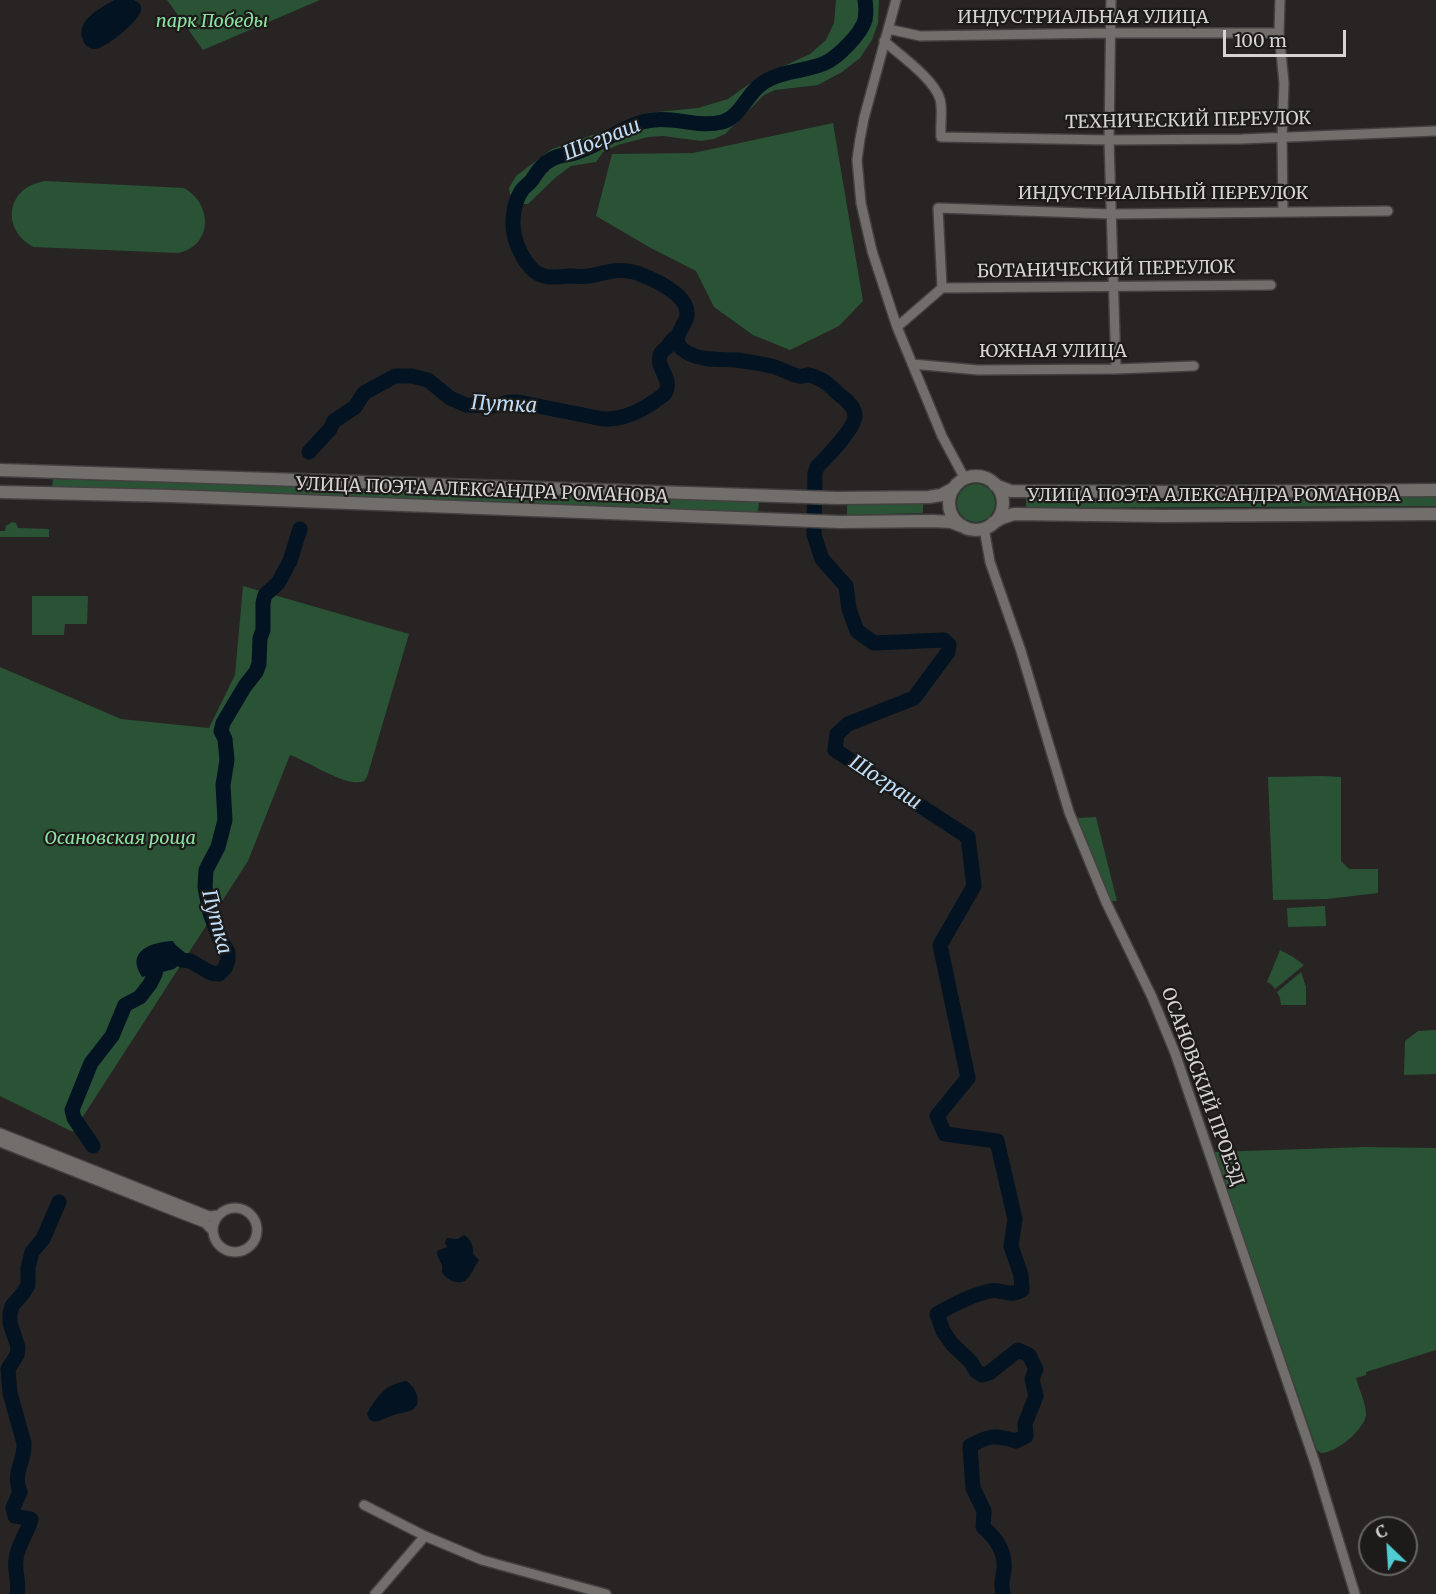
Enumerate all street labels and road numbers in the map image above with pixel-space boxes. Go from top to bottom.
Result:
street label: ИНДУСТРИАЛЬНАЯ УЛИЦА [957,7,1209,29]
street label: ТЕХНИЧЕСКИЙ ПЕРЕУЛОК [1065,108,1311,134]
street label: ИНДУСТРИАЛЬНЫЙ ПЕРЕУЛОК [1018,183,1308,205]
street label: БОТАНИЧЕСКИЙ ПЕРЕУЛОК [976,257,1236,283]
street label: ЮЖНАЯ УЛИЦА [979,341,1127,363]
street label: УЛИЦА ПОЭТА АЛЕКСАНДРА РОМАНОВА [296,474,668,508]
street label: УЛИЦА ПОЭТА АЛЕКСАНДРА РОМАНОВА [1028,485,1400,507]
street label: ОСАНОВСКИЙ ПРОЕЗД [1156,985,1248,1189]

